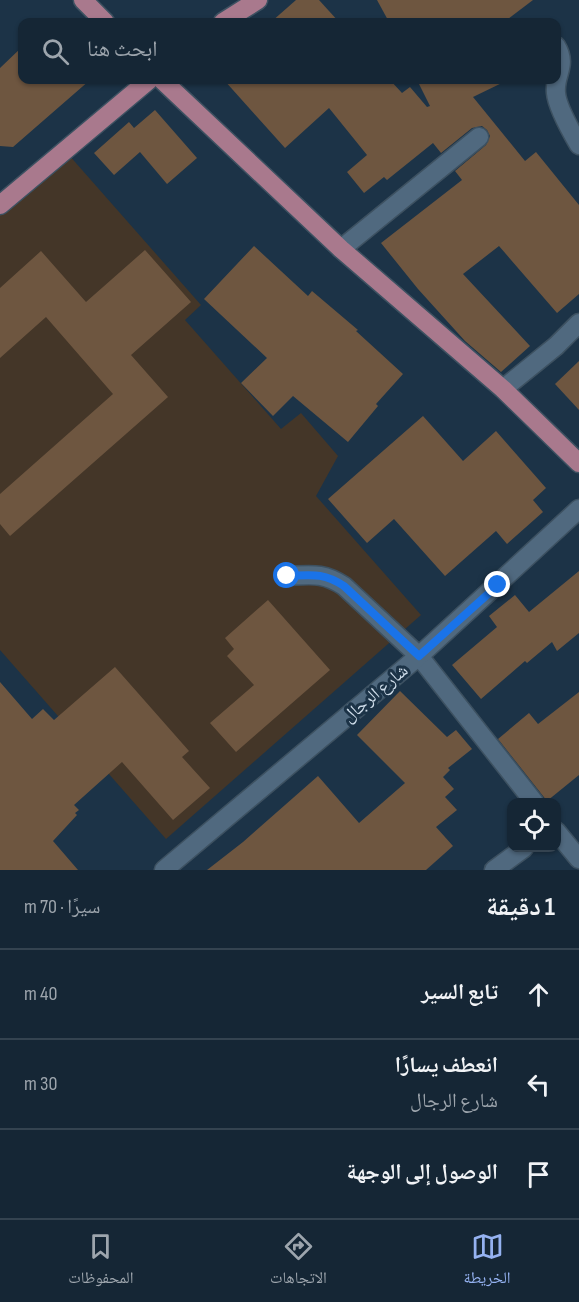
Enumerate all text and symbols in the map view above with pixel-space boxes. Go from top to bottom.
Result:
search box [18,18,561,84]
icon: search [39,35,72,68]
text: ابحث هنا [87,36,158,63]
route start [273,562,299,588]
route end [484,571,510,597]
street label: شارع الرجال [338,660,412,727]
map controls [507,798,561,852]
button: locate [507,798,561,852]
text: 1 دقيقة [486,892,555,923]
text: سيرًا · 70 m [24,895,100,919]
icon: ahead [522,978,555,1011]
text: تابع السير [421,979,498,1006]
text: 40 m [24,982,57,1006]
text: انعطف يسارًا [395,1052,498,1079]
icon: left [522,1068,555,1101]
text: 30 m [24,1072,57,1096]
text: شارع الرجال [410,1089,498,1113]
icon: arrive [522,1158,555,1191]
text: الوصول إلى الوجهة [346,1159,498,1186]
tab: المحفوظات [68,1230,133,1293]
tab: الاتجاهات [270,1230,327,1293]
tab: الخريطة [464,1230,511,1293]

